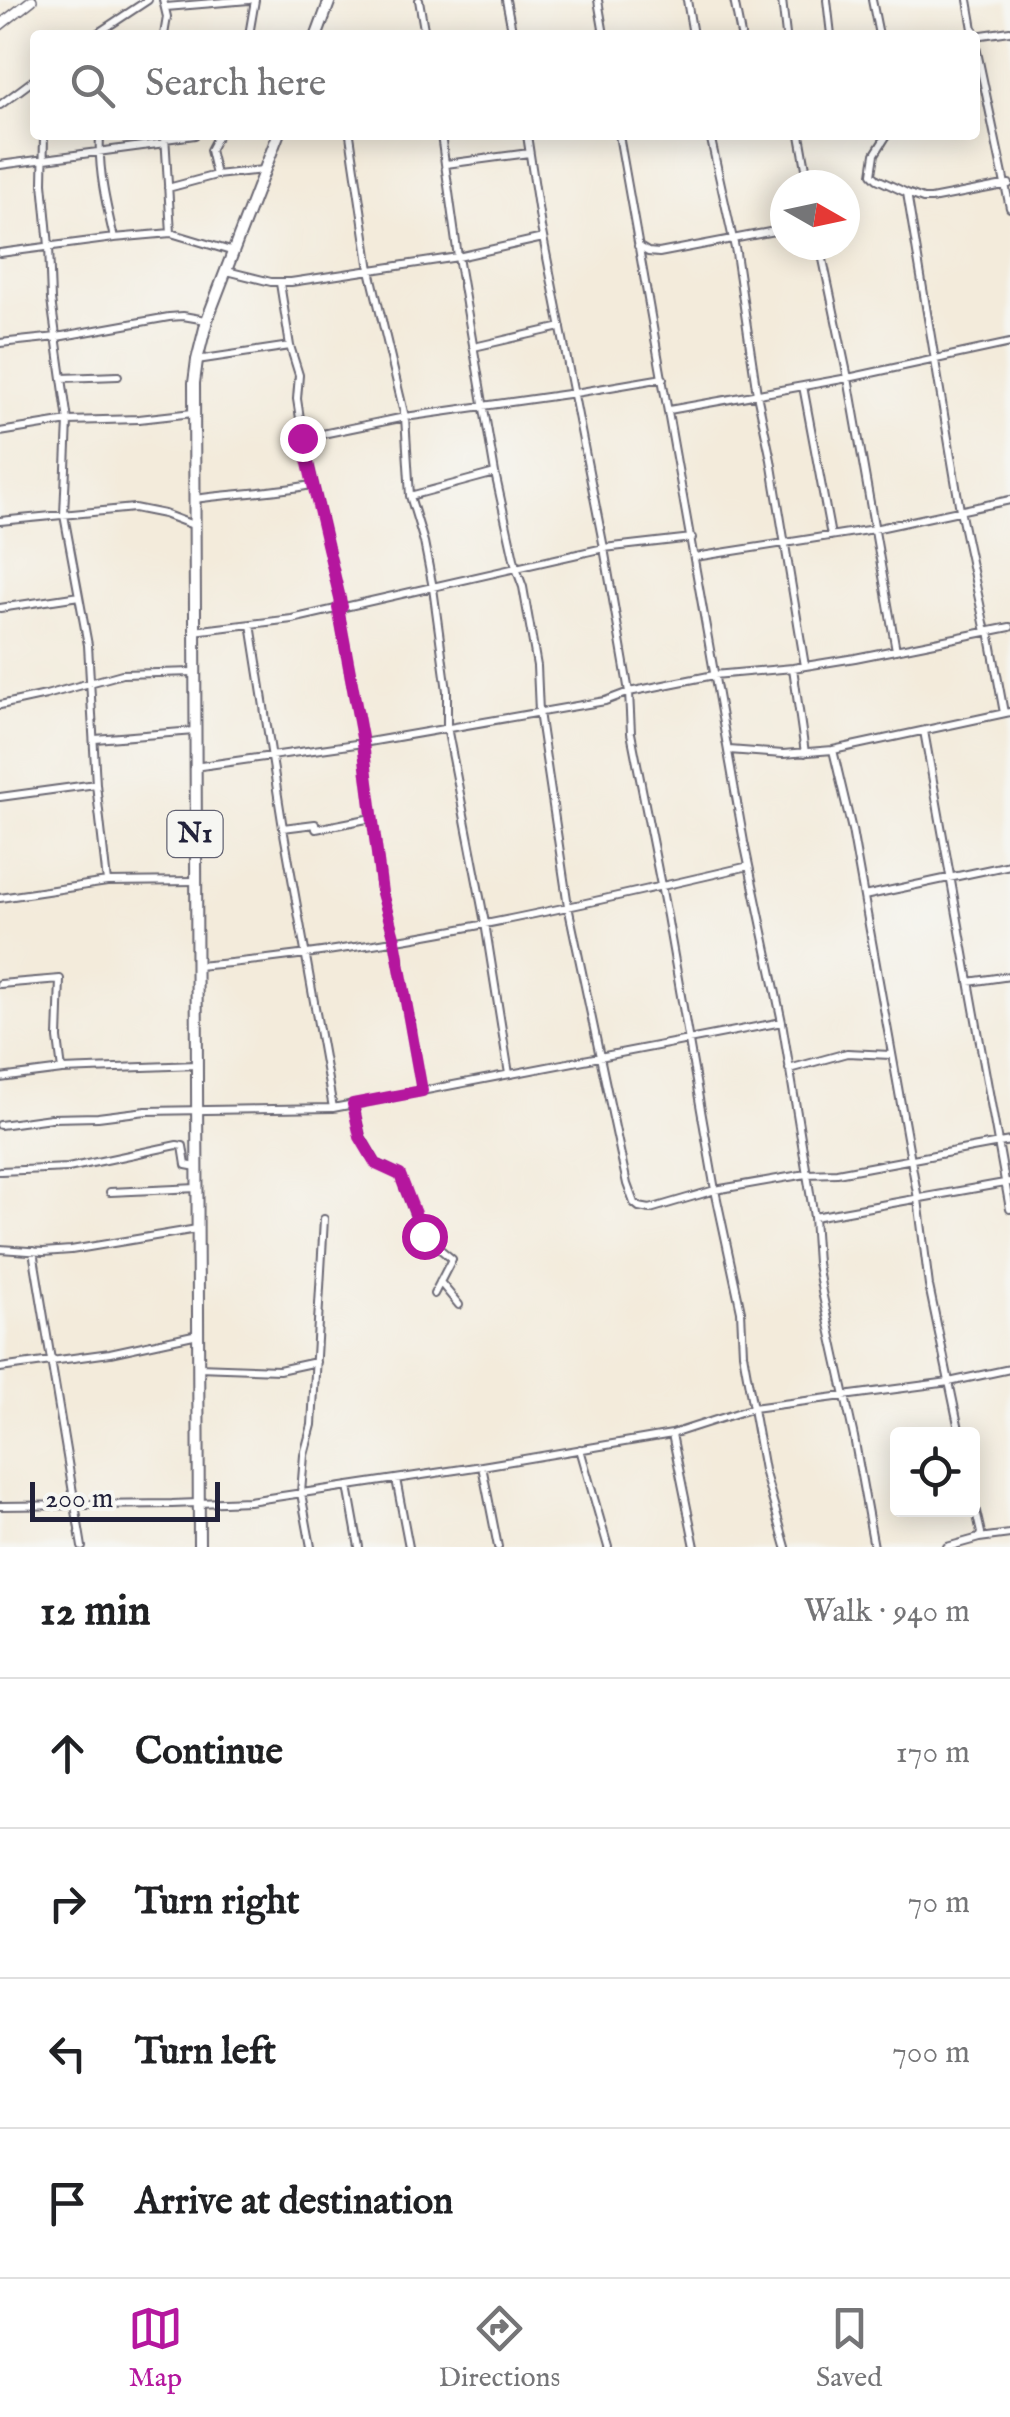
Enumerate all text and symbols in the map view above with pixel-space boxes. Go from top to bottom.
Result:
search box [30,30,980,140]
icon: search [65,58,120,113]
text: Search here [145,61,326,109]
north arrow [770,170,860,260]
route end [280,416,326,462]
road number: N1 [168,811,222,857]
route start [402,1214,448,1260]
map controls [890,1427,980,1517]
button: locate [890,1427,980,1517]
scale bar [30,1477,220,1522]
text: 200 m [45,1482,113,1517]
text: 12 min [40,1586,151,1639]
text: Walk · 940 m [804,1592,970,1633]
icon: ahead [40,1726,95,1781]
text: Continue [135,1729,283,1777]
text: 170 m [896,1733,970,1774]
icon: right [40,1876,95,1931]
text: Turn right [135,1879,299,1927]
text: 70 m [908,1883,970,1924]
icon: left [40,2026,95,2081]
text: Turn left [135,2029,276,2077]
text: 700 m [892,2033,970,2074]
icon: arrive [40,2176,95,2231]
text: Arrive at destination [135,2179,453,2227]
tab: Map [128,2301,183,2396]
tab: Directions [438,2301,560,2396]
tab: Saved [816,2301,882,2396]

